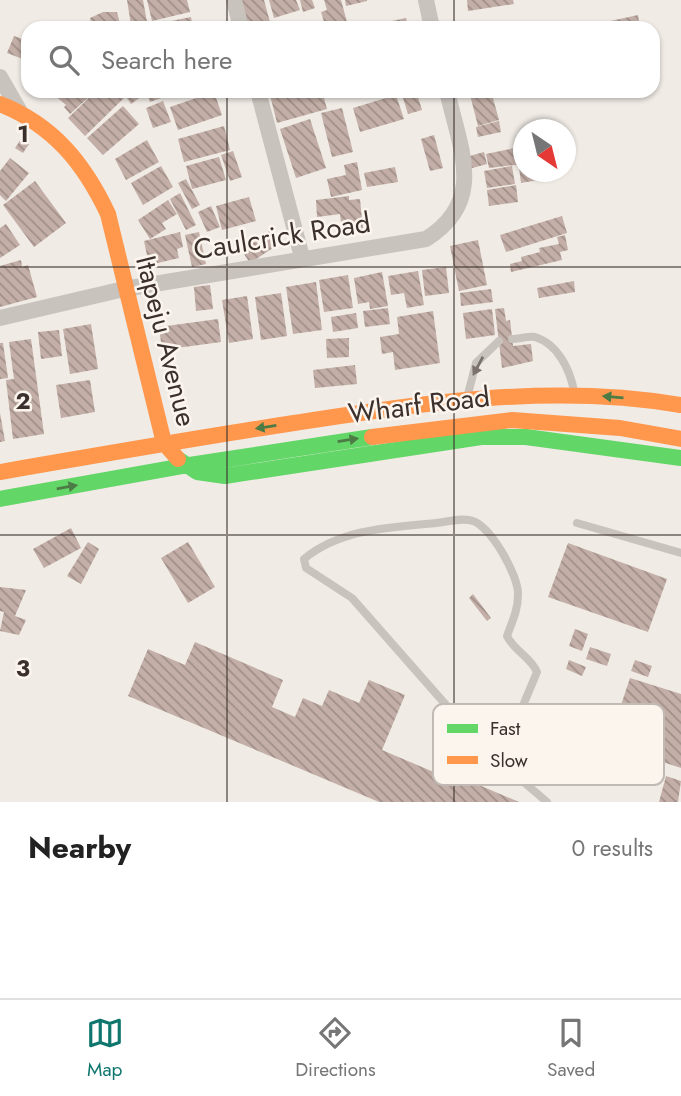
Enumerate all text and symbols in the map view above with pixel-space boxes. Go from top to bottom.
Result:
search box [21,21,660,98]
icon: search [45,41,83,79]
text: Search here [101,41,233,79]
text: 1 [17,117,29,151]
north arrow [513,119,576,182]
street label: Caulcrick Road [191,202,373,270]
street label: Itapeju Avenue [125,251,207,431]
one-way arrow [472,357,484,377]
street label: Wharf Road [346,376,492,434]
text: 2 [15,384,31,418]
one-way arrow [602,391,624,402]
one-way arrow [255,422,277,433]
one-way arrow [337,434,359,445]
one-way arrow [56,481,78,492]
text: 3 [16,651,30,685]
legend [433,704,664,785]
text: Fast [490,715,521,742]
text: Slow [490,747,528,774]
text: Nearby [28,826,131,869]
text: 0 results [571,831,653,865]
tab: Map [86,1014,124,1083]
tab: Directions [295,1014,376,1083]
tab: Saved [547,1014,595,1083]

